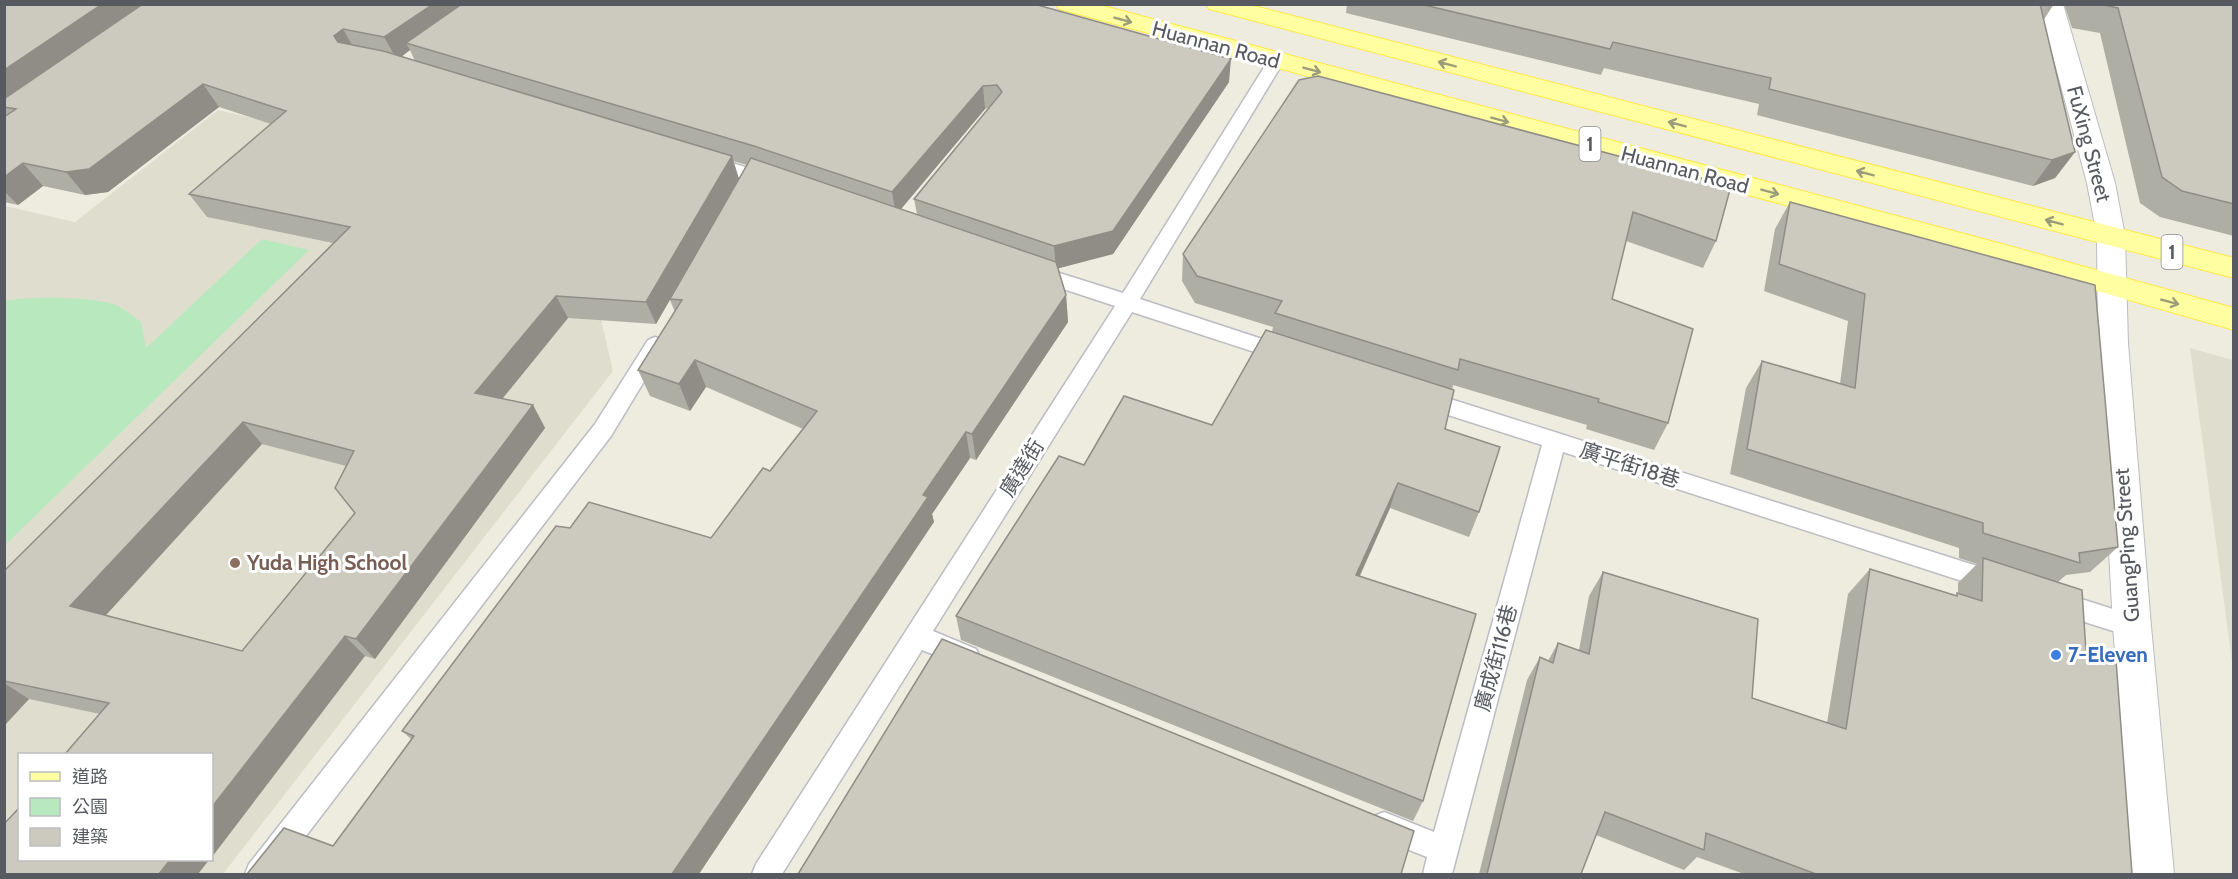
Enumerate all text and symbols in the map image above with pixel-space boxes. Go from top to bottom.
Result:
one-way arrow [1114,14,1133,26]
street label: Huannan Road [1150,15,1283,74]
one-way arrow [1438,58,1457,69]
one-way arrow [1302,65,1321,77]
street label: FuXing Street [2062,83,2117,205]
one-way arrow [1490,115,1509,127]
one-way arrow [1667,117,1686,129]
road number: 1 [1580,127,1600,161]
street label: Huannan Road [1619,140,1752,199]
one-way arrow [1856,166,1875,178]
one-way arrow [1760,187,1779,198]
one-way arrow [2045,215,2064,227]
road number: 1 [2162,235,2182,269]
one-way arrow [2160,297,2179,308]
street label: 廣達街 [994,434,1049,501]
street label: 廣平街18巷 [1577,437,1683,492]
street label: GuangPing Street [2109,467,2144,623]
place label: Yuda High School [246,550,407,575]
marker: Yuda High School [228,556,242,570]
street label: 廣成街116巷 [1469,602,1522,714]
place label: 7-Eleven [2068,642,2148,667]
marker: 7-Eleven [2049,648,2063,662]
legend [18,753,213,861]
text: 道路 [72,766,108,788]
text: 公園 [72,796,108,818]
text: 建築 [72,826,108,848]

